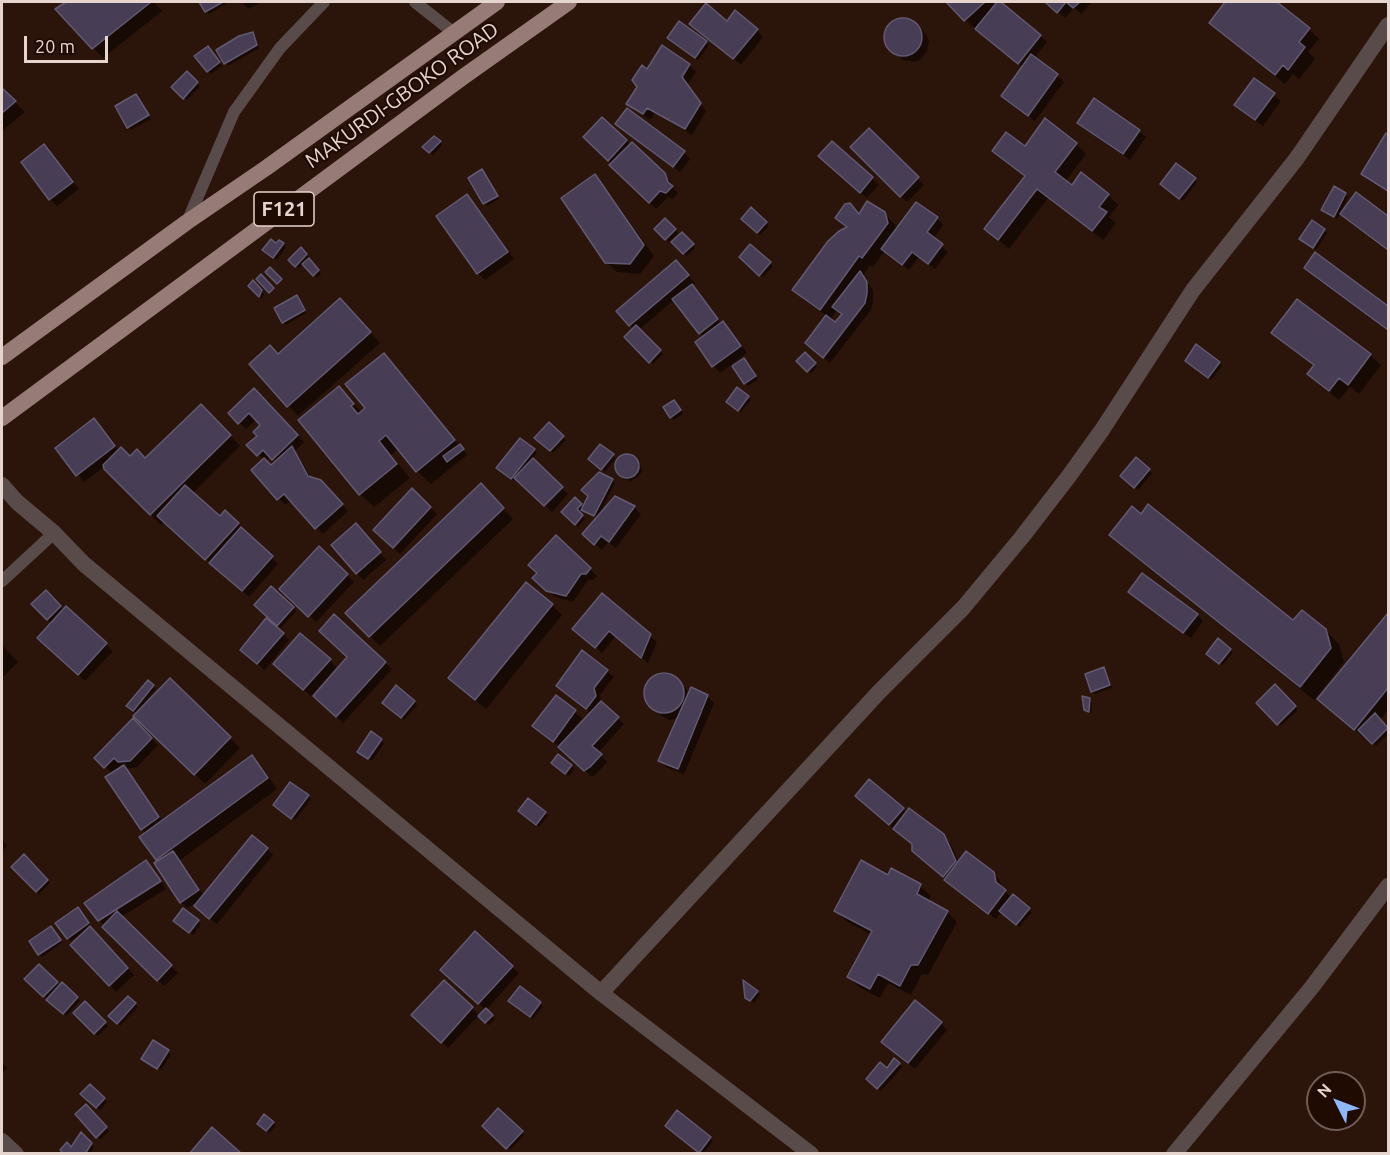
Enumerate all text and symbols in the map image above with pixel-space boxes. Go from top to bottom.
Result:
street label: MAKURDI-GBOKO ROAD [300,16,504,174]
scale bar [27,24,111,62]
text: 20 m [35,36,75,56]
road number: F121 [254,192,314,226]
north arrow [1306,1071,1366,1131]
text: N [1313,1080,1335,1101]

